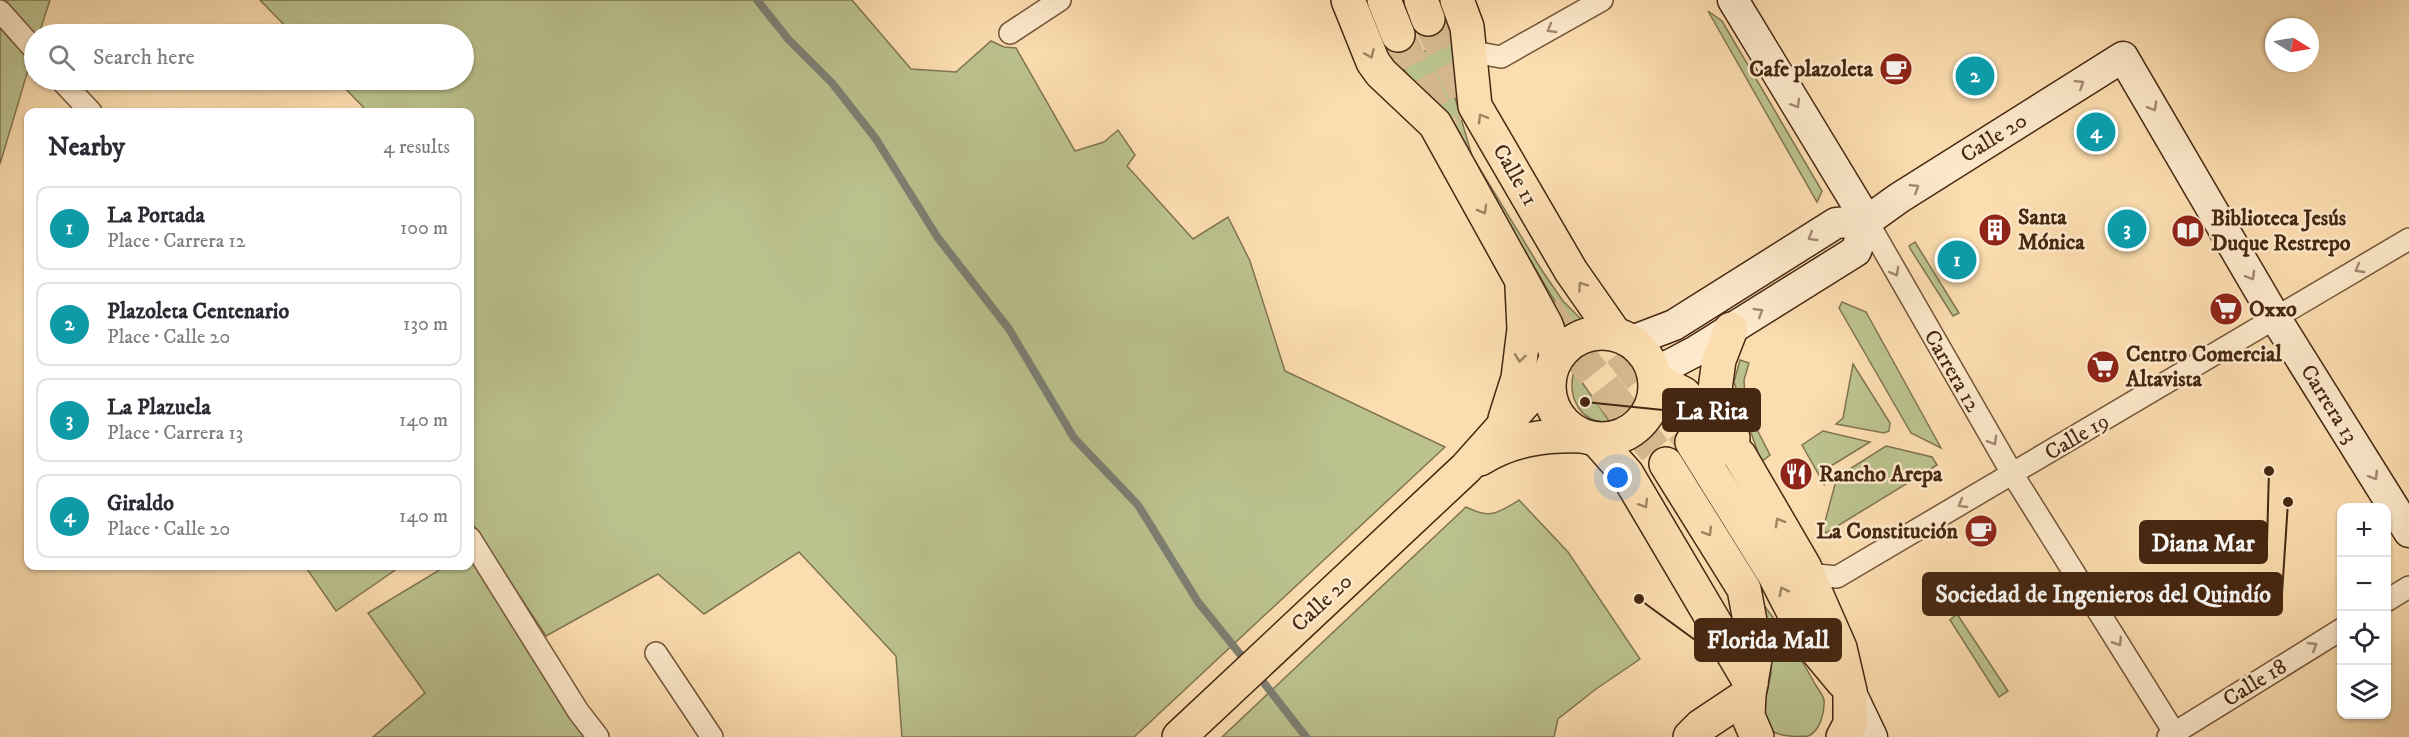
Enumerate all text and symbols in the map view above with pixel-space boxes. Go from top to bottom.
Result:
north arrow [2265,18,2319,72]
one-way arrow [1547,22,1557,33]
search box [24,24,474,90]
icon: search [45,41,78,74]
text: Search here [93,44,195,71]
one-way arrow [1363,48,1375,59]
cafe icon: Cafe plazoleta [1878,51,1914,87]
pin: 2 [1956,54,1994,98]
place label: Cafe plazoleta [1749,56,1874,83]
one-way arrow [2073,80,2084,91]
one-way arrow [1789,98,1801,108]
one-way arrow [2146,101,2157,112]
street label: Calle 20 [1956,107,2032,169]
pin: 4 [2076,110,2116,154]
one-way arrow [1478,114,1489,124]
text: Nearby [48,131,125,164]
text: 4 results [383,135,450,160]
street label: Calle 11 [1487,139,1543,211]
one-way arrow [1909,183,1919,195]
text: La Portada [107,202,205,229]
one-way arrow [1476,204,1487,214]
place label: Santa Mónica [2018,204,2085,256]
place label: Biblioteca Jesús Duque Restrepo [2211,205,2351,257]
pin: 3 [2108,206,2146,252]
building icon: Santa Mónica [1977,212,2013,248]
library icon: Biblioteca Jesús Duque Restrepo [2170,213,2206,249]
text: 1 [66,216,73,241]
text: 100 m [400,216,448,241]
text: Place · Carrera 12 [107,229,246,254]
one-way arrow [1808,229,1818,241]
pin: 1 [1938,238,1976,282]
one-way arrow [2355,262,2365,274]
one-way arrow [1888,266,1899,276]
one-way arrow [2244,270,2255,280]
one-way arrow [1578,282,1589,293]
supermarket icon: Oxxo [2208,291,2244,327]
place label: Oxxo [2249,296,2297,323]
text: Plazoleta Centenario [107,298,289,325]
one-way arrow [1753,308,1763,320]
text: 2 [65,312,74,337]
text: 130 m [403,312,448,337]
text: Place · Calle 20 [107,325,230,350]
street label: Carrera 12 [1918,325,1986,417]
place label: Centro Comercial Altavista [2125,341,2282,393]
supermarket icon: Centro Comercial Altavista [2085,349,2121,385]
one-way arrow [1515,354,1527,363]
street label: Carrera 13 [2294,360,2364,448]
callout: La Rita [1663,389,1760,431]
text: La Plazuela [107,394,211,421]
text: La Rita [1676,397,1749,427]
street label: Calle 19 [2040,407,2114,467]
text: 3 [66,408,73,433]
text: 140 m [399,408,448,433]
text: Place · Carrera 13 [107,421,243,446]
one-way arrow [1985,435,1997,445]
restaurant icon: Rancho Arepa [1778,456,1814,492]
place label: Rancho Arepa [1819,461,1943,488]
your location [1603,463,1632,492]
one-way arrow [2366,470,2378,480]
text: Giraldo [107,490,174,517]
one-way arrow [1958,497,1968,508]
one-way arrow [1637,498,1649,508]
map controls [2337,503,2391,719]
button: + [2337,503,2391,557]
text: 4 [64,504,75,529]
text: 140 m [399,504,448,529]
cafe icon: La Constitución [1963,513,1999,549]
text: Place · Calle 20 [107,517,230,542]
one-way arrow [1774,518,1786,528]
place label: La Constitución [1816,518,1959,545]
callout: Diana Mar [2140,521,2267,563]
one-way arrow [1700,526,1712,536]
text: Diana Mar [2151,529,2256,559]
button: − [2337,557,2391,611]
street label: Calle 20 [1286,568,1358,638]
callout: Sociedad de Ingenieros del Quindío [1923,573,2282,615]
text: Sociedad de Ingenieros del Quindío [1935,580,2271,610]
one-way arrow [1778,586,1790,597]
button: locate [2337,611,2391,665]
callout: Florida Mall [1695,619,1841,661]
text: Florida Mall [1707,626,1830,656]
one-way arrow [2110,636,2122,646]
one-way arrow [2307,642,2317,654]
street label: Calle 18 [2218,653,2292,713]
button: layers [2337,665,2391,719]

